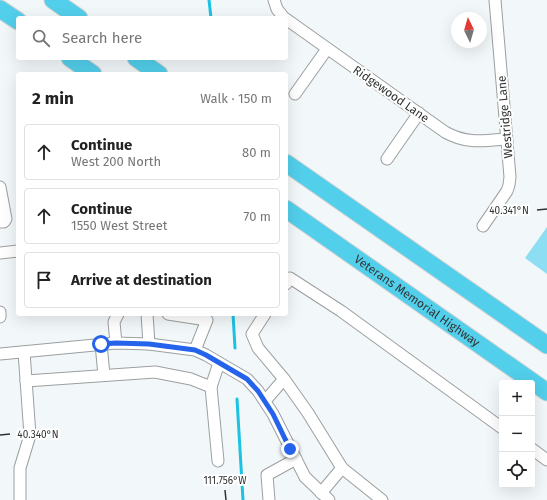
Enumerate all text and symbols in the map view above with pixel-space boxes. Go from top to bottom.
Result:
north arrow [451,12,487,48]
search box [16,16,288,60]
icon: search [30,27,52,49]
text: Search here [62,29,142,47]
street label: Ridgewood Lane [350,63,432,125]
street label: Westridge Lane [494,75,516,159]
text: 2 min [32,88,74,109]
text: Walk · 150 m [200,91,272,106]
text: Continue [71,136,132,154]
icon: ahead [33,141,55,163]
text: 80 m [242,145,271,160]
text: West 200 North [71,154,161,169]
text: Continue [71,200,132,218]
icon: ahead [33,205,55,227]
text: 40.341°N [489,205,529,217]
text: 70 m [244,209,271,224]
text: 1550 West Street [71,218,167,233]
street label: Veterans Memorial Highway [352,252,483,350]
icon: arrive [33,269,55,291]
text: Arrive at destination [71,271,212,289]
route start [92,335,110,353]
map controls [499,380,535,488]
button: + [499,380,535,416]
button: − [499,416,535,452]
text: 40.340°N [17,429,59,441]
route end [281,440,299,458]
button: locate [499,452,535,488]
text: 111.756°W [203,475,247,487]

